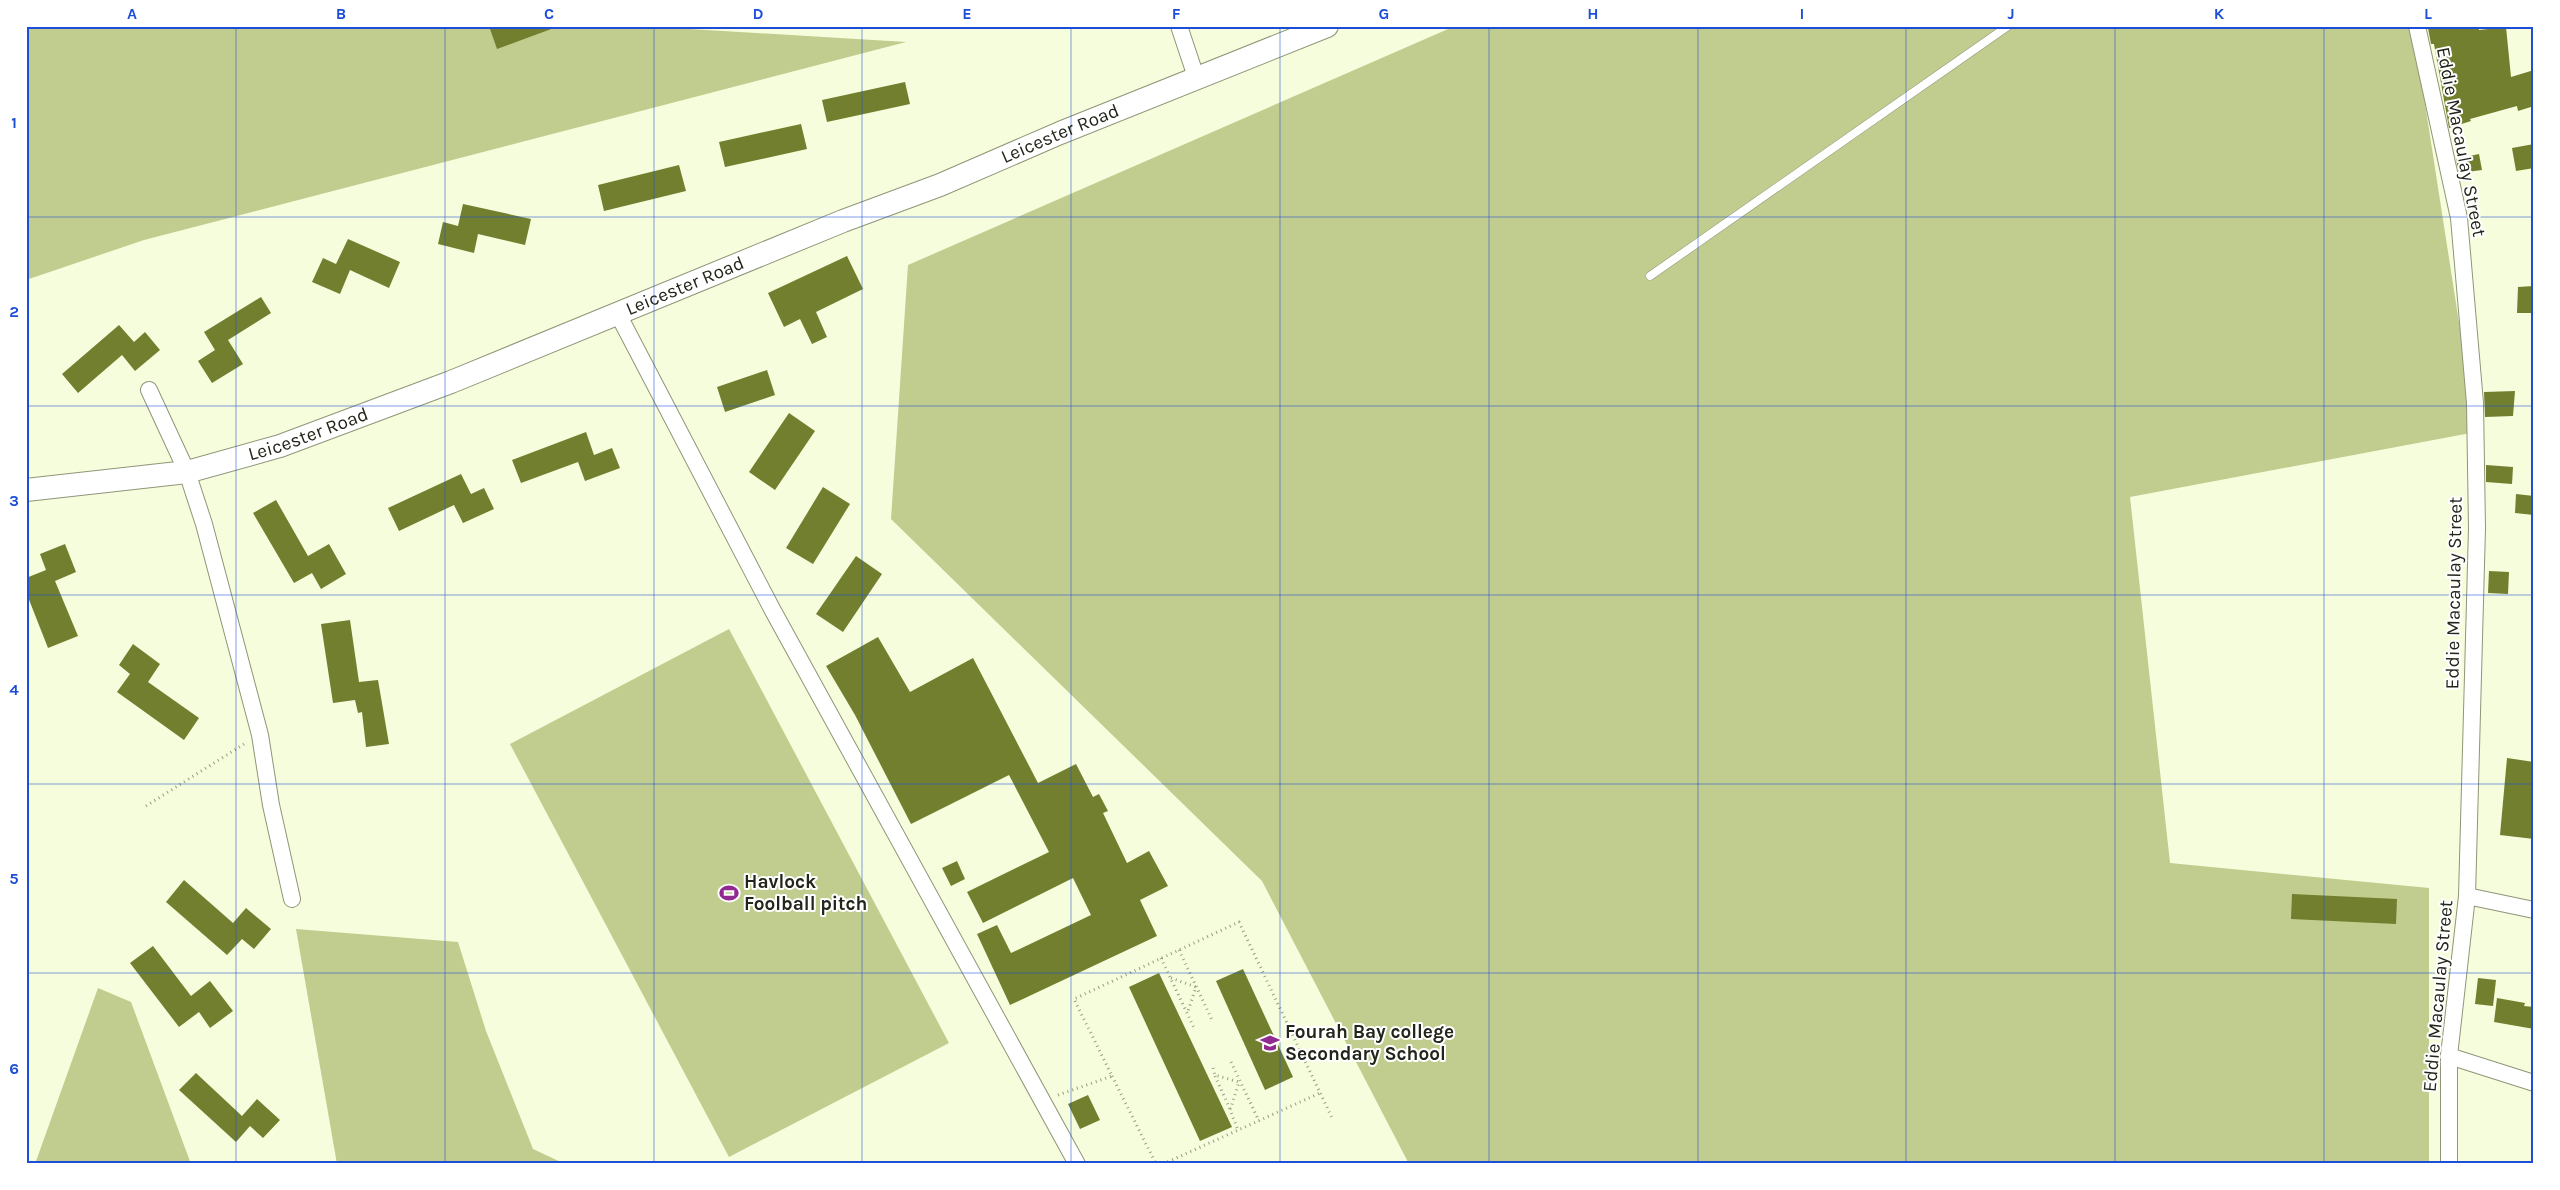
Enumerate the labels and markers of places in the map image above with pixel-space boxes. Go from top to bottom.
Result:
place label: Havlock Foolball pitch [744,871,867,915]
sports icon: Havlock Foolball pitch [718,882,740,904]
place label: Fourah Bay college Secondary School [1285,1021,1454,1065]
school or university icon: Fourah Bay college Secondary School [1259,1032,1281,1054]

